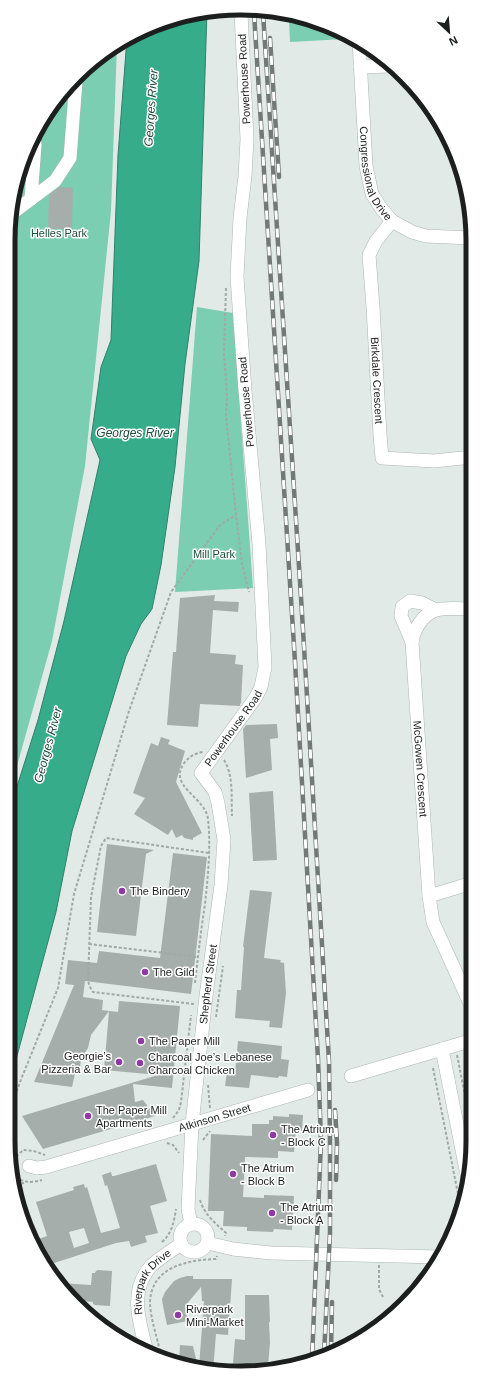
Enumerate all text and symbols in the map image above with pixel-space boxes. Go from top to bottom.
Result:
north arrow [429,12,469,52]
street label: Powerhouse Road [236,33,252,125]
text: N [447,34,460,48]
water label: Georges River [141,68,161,147]
street label: Congressional Drive [358,126,395,223]
park label: Helles Park [31,227,88,239]
street label: Birkdale Crescent [369,337,385,424]
street label: Powerhouse Road [236,356,256,448]
water label: Georges River [96,426,175,440]
park label: Mill Park [193,548,236,560]
street label: Powerhouse Road [202,688,264,768]
water label: Georges River [31,705,65,784]
street label: McGowen Crescent [411,720,430,817]
place label: The Bindery [130,885,190,897]
marker: The Bindery [117,886,127,896]
street label: Shepherd Street [197,944,219,1025]
place label: The Gild [153,966,195,978]
marker: The Gild [140,967,150,977]
place label: The Paper Mill [149,1035,220,1047]
marker: The Paper Mill [136,1036,146,1046]
place label: Georgie’s Pizzeria & Bar [41,1050,111,1075]
place label: Charcoal Joe’s Lebanese Charcoal Chicken [148,1051,272,1076]
marker: Georgie’s Pizzeria & Bar [114,1057,124,1067]
marker: Charcoal Joe’s Lebanese Charcoal Chicken [135,1058,145,1068]
street label: Atkinson Street [177,1101,252,1134]
place label: The Paper Mill Apartments [96,1104,167,1129]
marker: The Paper Mill Apartments [83,1111,93,1121]
place label: The Atrium - Block C [281,1123,334,1148]
marker: The Atrium - Block C [268,1130,278,1140]
place label: The Atrium - Block B [241,1162,294,1187]
marker: The Atrium - Block B [228,1169,238,1179]
place label: The Atrium - Block A [280,1201,333,1226]
marker: The Atrium - Block A [267,1208,277,1218]
street label: Riverpark Drive [132,1247,173,1316]
place label: Riverpark Mini-Market [186,1303,243,1328]
marker: Riverpark Mini-Market [173,1310,183,1320]

